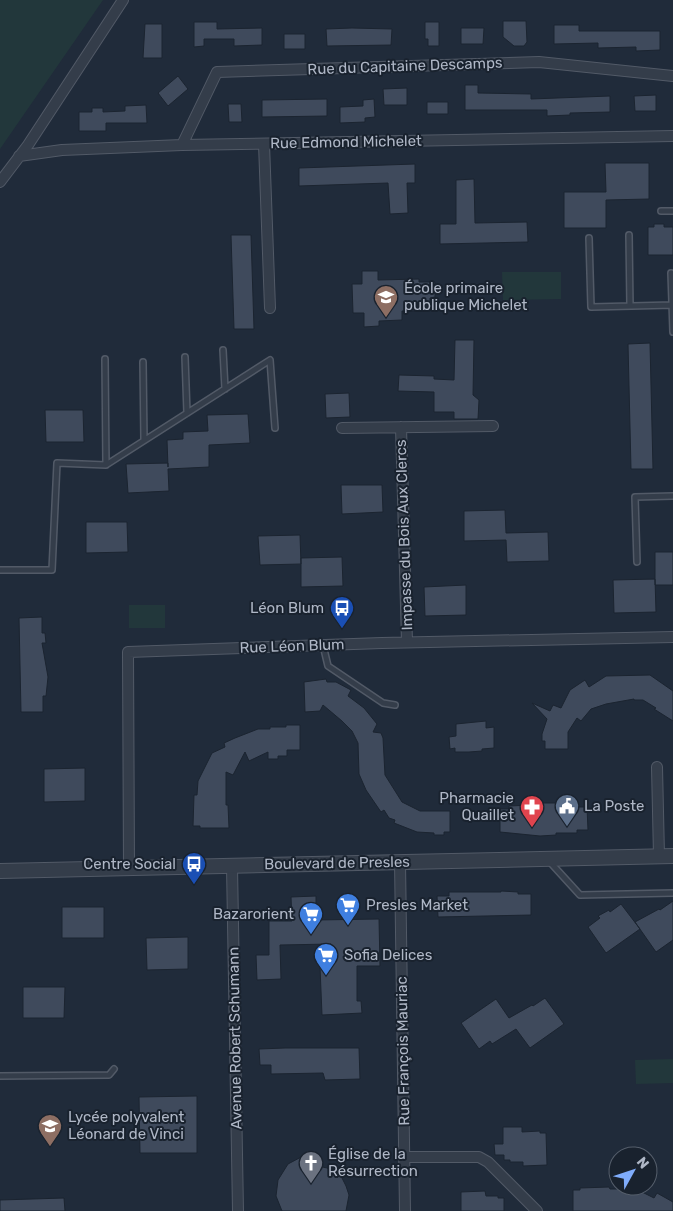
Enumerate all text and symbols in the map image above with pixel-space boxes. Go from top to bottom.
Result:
street label: Rue du Capitaine Descamps [307,54,503,78]
street label: Rue Edmond Michelet [270,132,422,152]
place label: École primaire publique Michelet [404,279,528,314]
school or university icon: École primaire publique Michelet [373,284,399,318]
street label: Impasse du Bois Aux Clercs [392,439,416,631]
bus stop icon: Léon Blum [329,595,355,629]
place label: Léon Blum [250,599,324,617]
street label: Rue Léon Blum [239,635,345,657]
place label: Pharmacie Quaillet [439,789,514,824]
public building icon: La Poste [554,793,580,827]
pharmacy icon: Pharmacie Quaillet [519,794,545,828]
place label: La Poste [584,797,644,815]
bus stop icon: Centre Social [181,851,207,885]
street label: Boulevard de Presles [264,853,410,873]
place label: Centre Social [83,855,176,873]
supermarket icon: Presles Market [335,892,361,926]
place label: Presles Market [366,896,468,914]
supermarket icon: Bazarorient [298,901,324,935]
place label: Bazarorient [213,905,294,923]
supermarket icon: Sofia Delices [313,942,339,976]
place label: Sofia Delices [344,946,433,964]
street label: Avenue Robert Schumann [224,947,246,1129]
street label: Rue François Mauriac [393,976,413,1126]
place label: Lycée polyvalent Léonard de Vinci [68,1108,185,1143]
school or university icon: Lycée polyvalent Léonard de Vinci [37,1113,63,1147]
place label: Église de la Résurrection [328,1145,418,1180]
north arrow [608,1146,658,1196]
church icon: Église de la Résurrection [298,1150,324,1184]
text: N [633,1154,652,1172]

